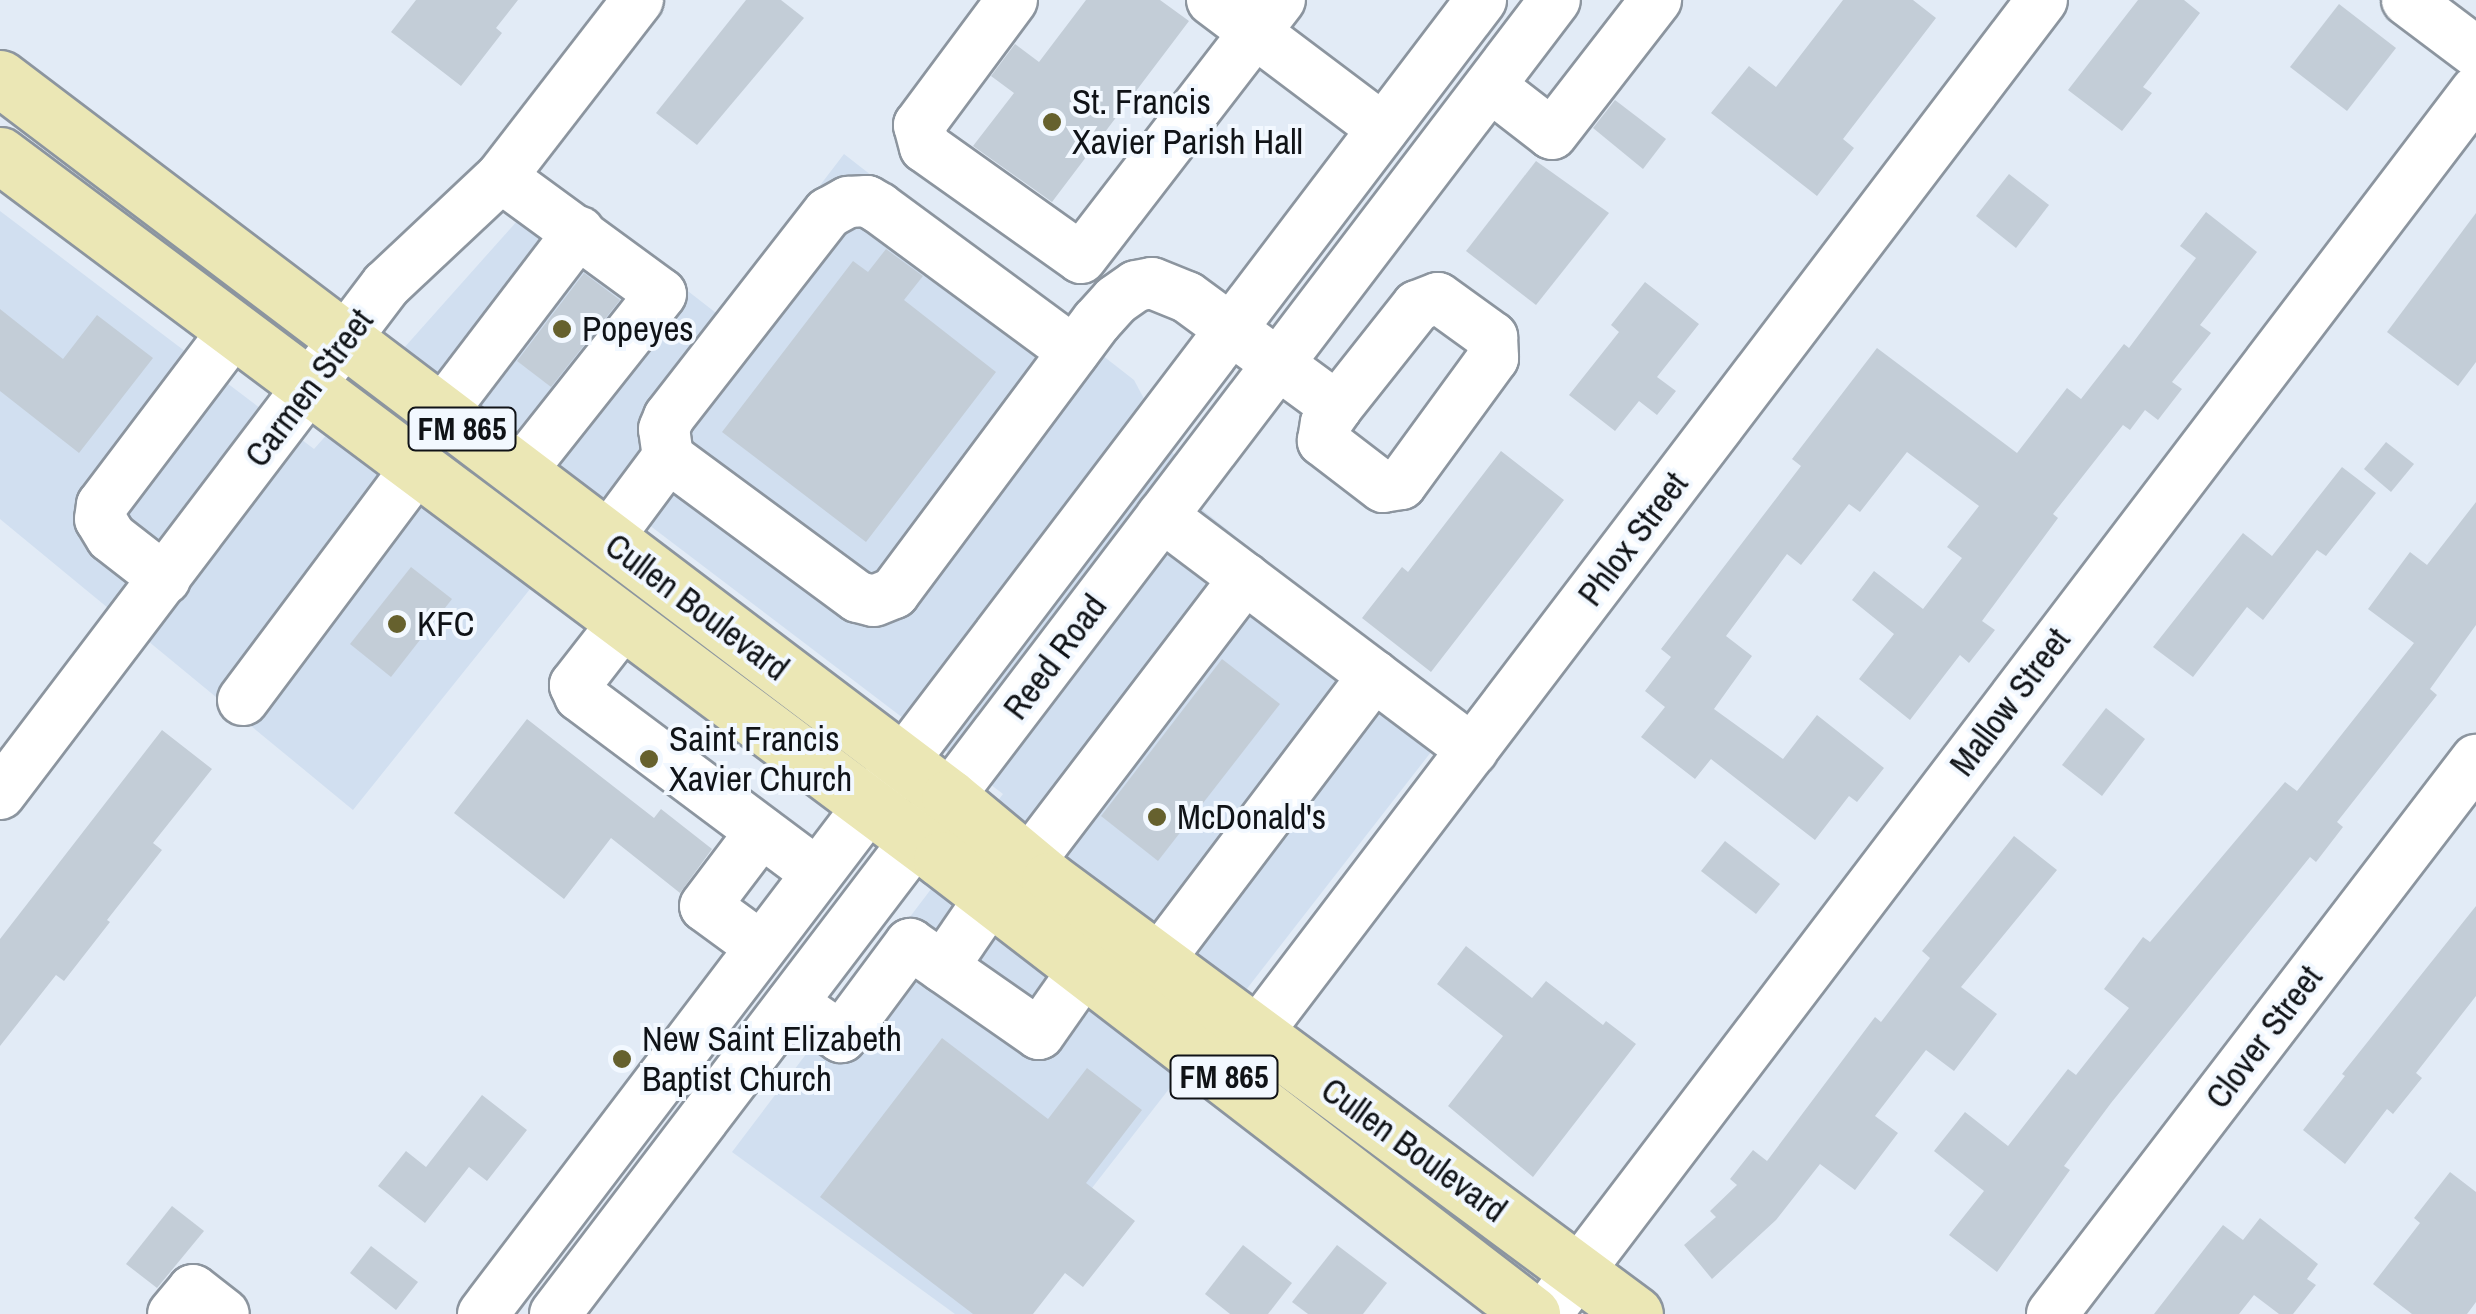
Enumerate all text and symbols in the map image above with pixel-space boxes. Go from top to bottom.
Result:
place label: St. Francis Xavier Parish Hall [1072,81,1303,163]
marker: St. Francis Xavier Parish Hall [1041,111,1063,133]
street label: Carmen Street [236,301,382,475]
place label: Popeyes [582,308,694,350]
marker: Popeyes [551,318,573,340]
road number: FM 865 [407,402,517,456]
street label: Phlox Street [1569,464,1697,614]
street label: Cullen Boulevard [597,524,797,690]
street label: Reed Road [995,586,1115,728]
place label: KFC [417,603,474,645]
marker: KFC [386,613,408,635]
street label: Mallow Street [1941,620,2079,784]
place label: Saint Francis Xavier Church [669,718,852,800]
marker: Saint Francis Xavier Church [638,748,660,770]
place label: McDonald's [1177,796,1326,838]
marker: McDonald's [1146,806,1168,828]
street label: Clover Street [2197,957,2331,1117]
place label: New Saint Elizabeth Baptist Church [642,1018,902,1100]
marker: New Saint Elizabeth Baptist Church [611,1048,633,1070]
road number: FM 865 [1169,1050,1279,1104]
street label: Cullen Boulevard [1313,1069,1515,1231]

